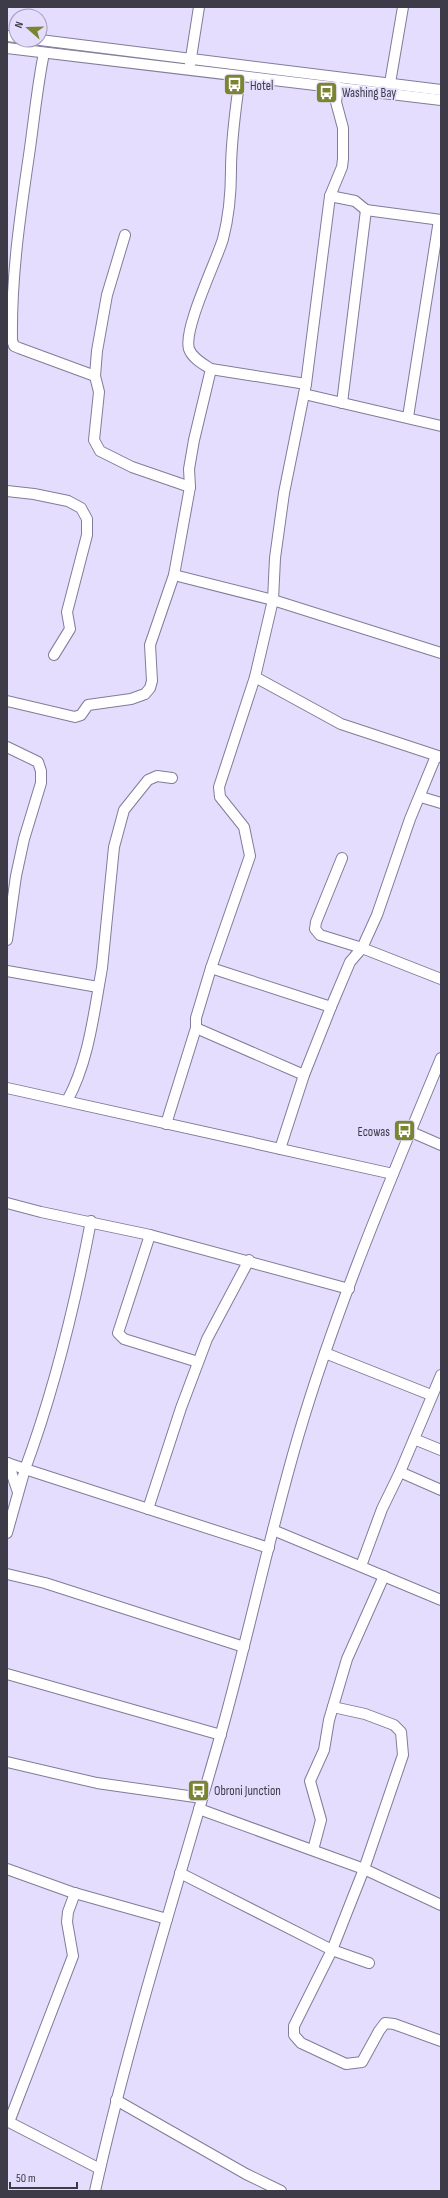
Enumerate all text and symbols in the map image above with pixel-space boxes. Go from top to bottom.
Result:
north arrow [8,8,48,48]
text: N [12,20,26,30]
bus stop icon: Hotel [221,72,247,98]
place label: Hotel [250,78,274,94]
bus stop icon: Washing Bay [313,79,339,105]
place label: Washing Bay [342,85,396,101]
bus stop icon: Ecowas [392,1118,418,1144]
place label: Ecowas [357,1124,390,1140]
bus stop icon: Obroni Junction [186,1777,212,1803]
place label: Obroni Junction [214,1783,281,1799]
scale bar [10,2164,77,2190]
text: 50 m [16,2171,36,2186]

